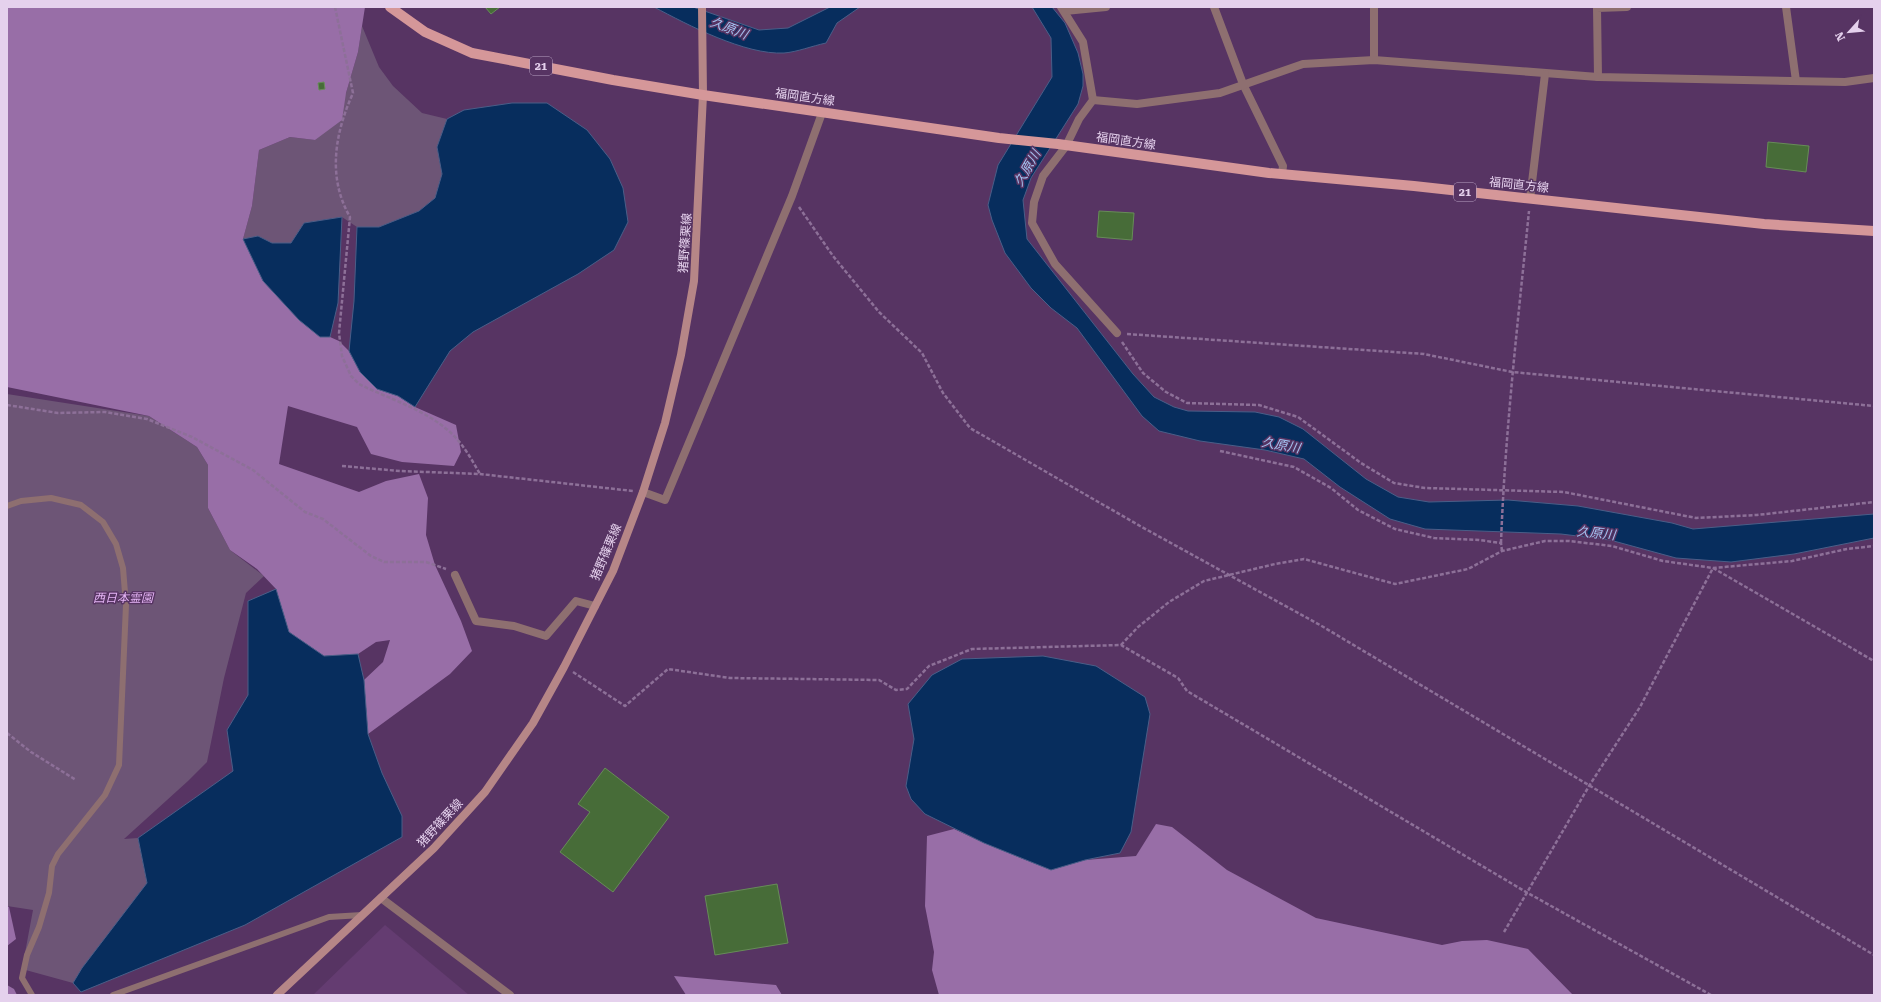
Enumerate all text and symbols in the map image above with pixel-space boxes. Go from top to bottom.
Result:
north arrow [1829,12,1869,52]
water label: 久原川 [708,14,752,43]
text: N [1833,29,1848,43]
road number: 21 [530,57,552,75]
street label: 福岡直方線 [774,86,836,108]
street label: 福岡直方線 [1095,130,1157,152]
water label: 久原川 [1011,146,1044,189]
street label: 福岡直方線 [1488,175,1550,195]
road number: 21 [1454,183,1476,201]
street label: 猪野篠栗線 [676,213,694,273]
water label: 久原川 [1260,434,1303,456]
street label: 猪野篠栗線 [588,522,624,582]
water label: 久原川 [1576,524,1618,543]
park label: 西日本霊園 [93,591,155,605]
street label: 猪野篠栗線 [414,796,466,850]

